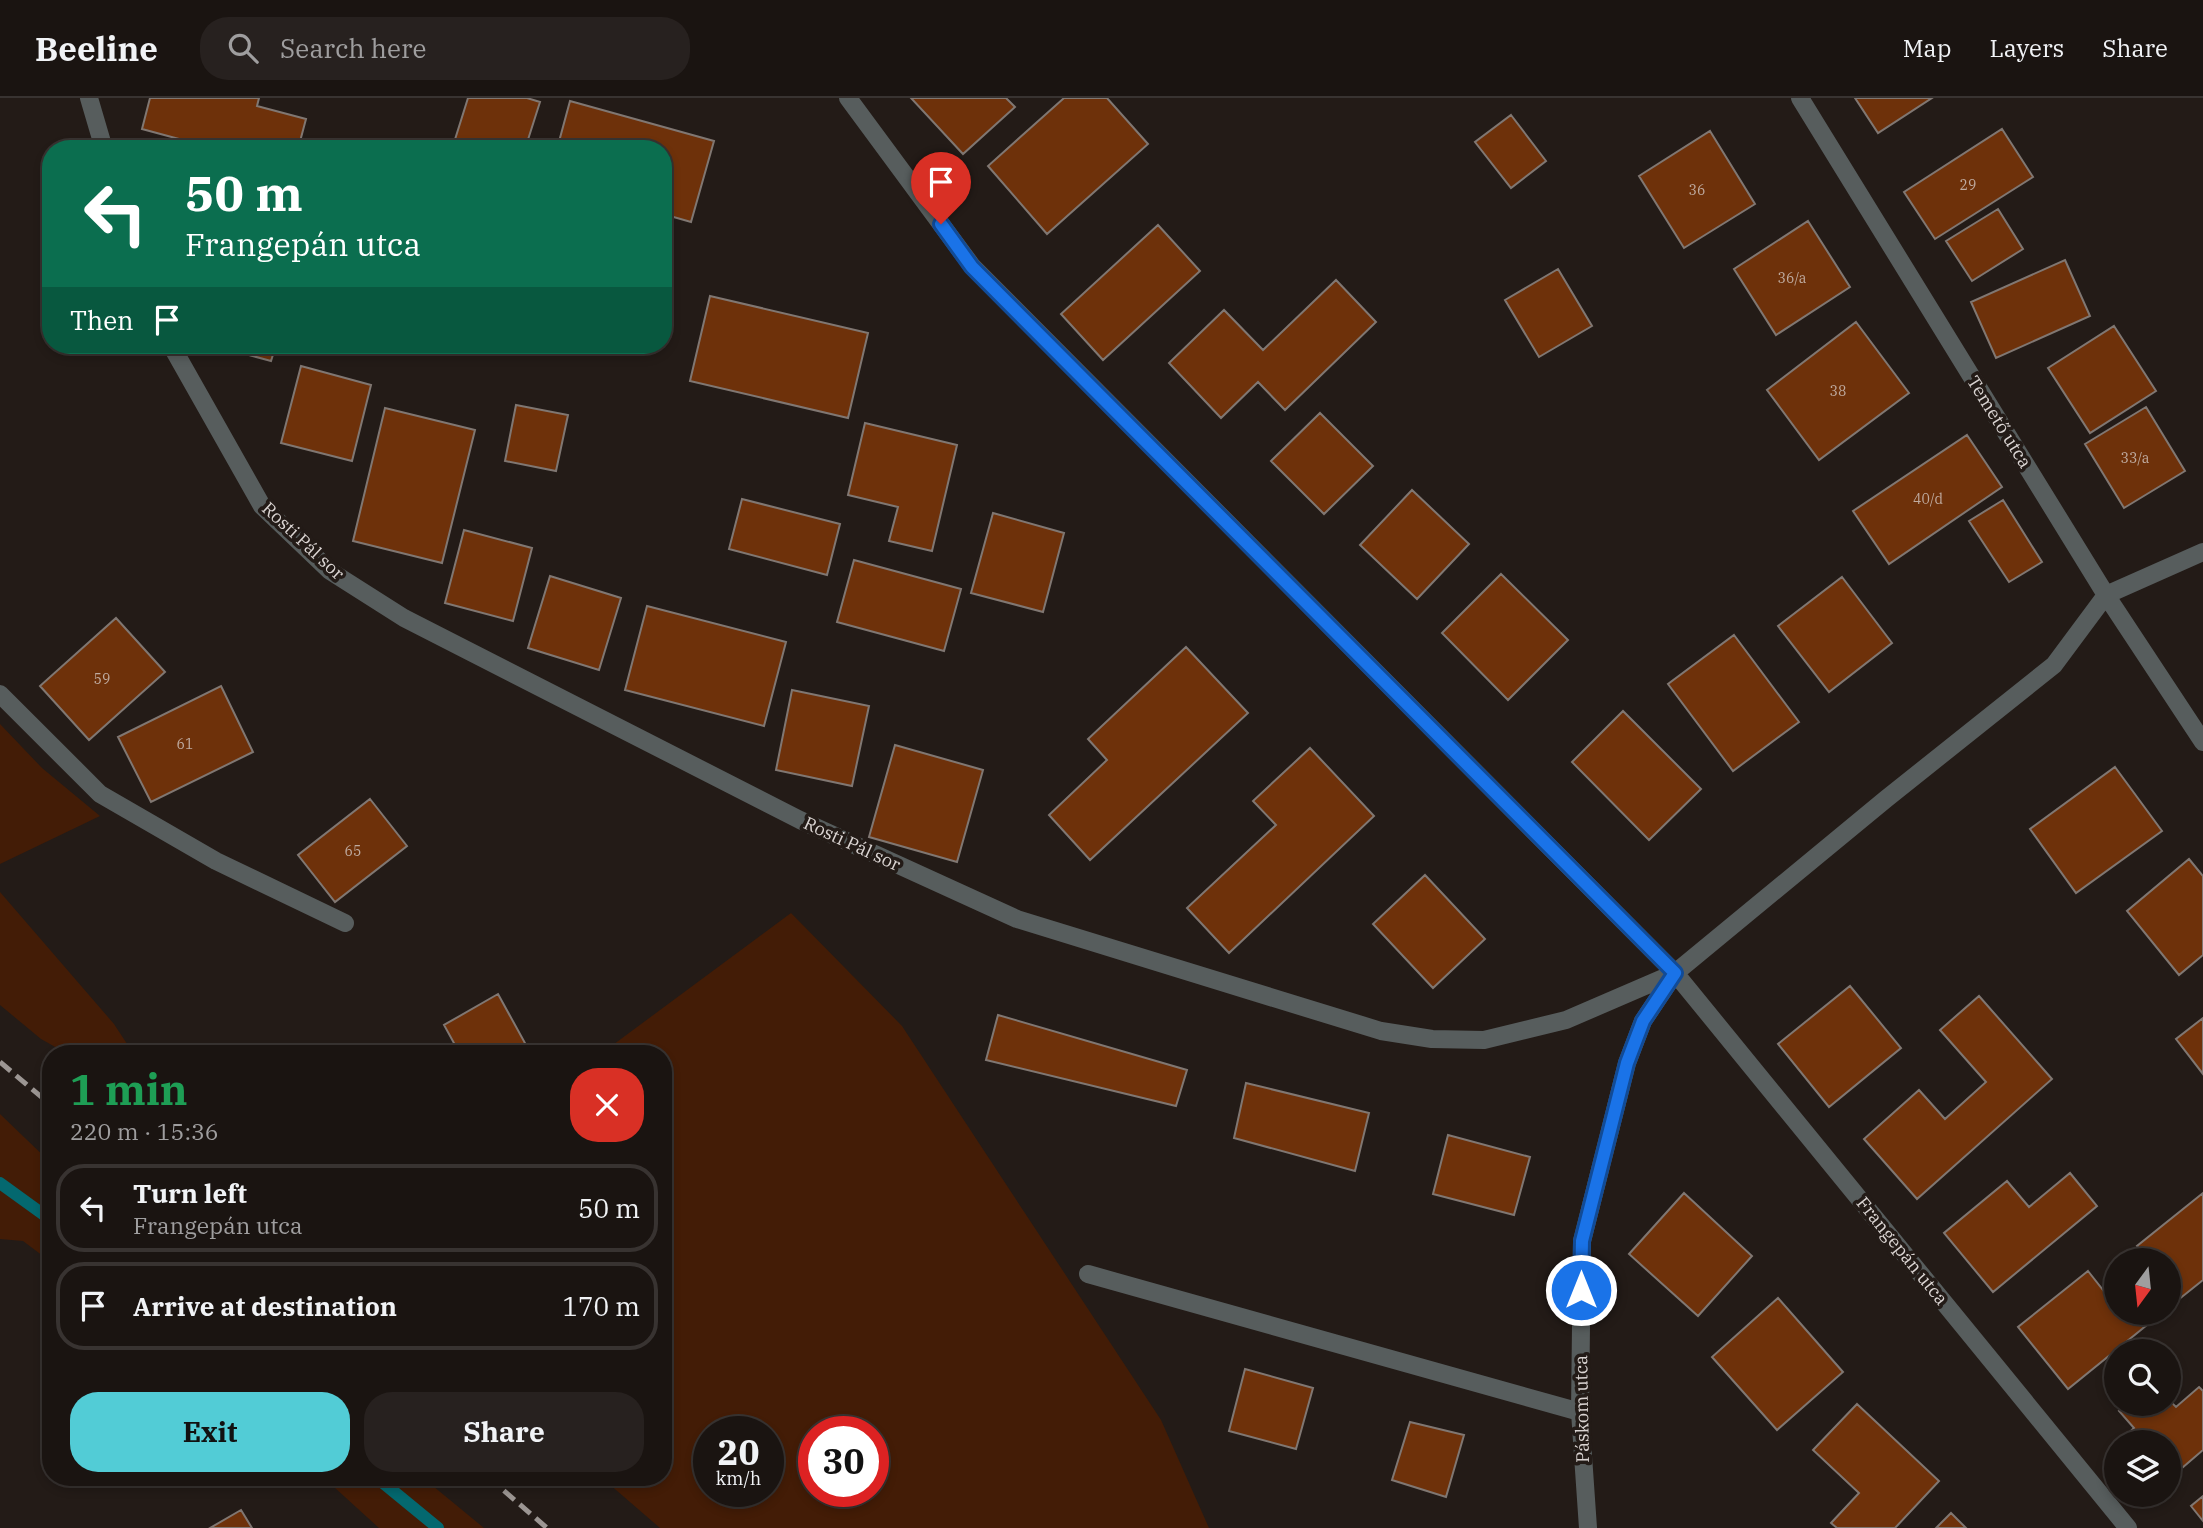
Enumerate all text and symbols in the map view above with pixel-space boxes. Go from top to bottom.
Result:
search box [200,17,690,80]
text: Beeline [35,27,158,70]
icon: search [224,29,262,67]
text: Search here [280,31,426,65]
text: Map [1903,32,1951,64]
text: Layers [1989,32,2064,64]
text: Share [2102,32,2168,64]
pin [911,152,971,224]
text: 50 m [185,161,303,224]
icon: arrive [922,163,960,201]
icon: left [70,168,161,259]
house number: 29 [1960,176,1976,194]
house number: 36 [1689,181,1705,199]
text: Frangepán utca [185,223,421,265]
house number: 36/a [1778,269,1807,287]
icon: arrive [148,301,186,339]
text: Then [70,303,134,337]
street label: Temető utca [1962,371,2037,472]
house number: 38 [1830,382,1846,400]
house number: 33/a [2121,449,2150,467]
house number: 40/d [1913,490,1943,508]
street label: Rosti Pál sor [257,497,349,585]
house number: 59 [94,670,110,688]
house number: 61 [177,735,193,753]
street label: Rosti Pál sor [800,811,904,876]
house number: 65 [345,842,361,860]
text: 1 min [70,1062,188,1117]
button: close [570,1068,644,1142]
text: 220 m · 15:36 [70,1116,219,1146]
text: Turn left [133,1176,247,1210]
icon: left [74,1189,112,1227]
text: 50 m [578,1191,640,1225]
street label: Frangepán utca [1852,1192,1953,1310]
text: Frangepán utca [133,1210,303,1240]
north arrow [2104,1248,2180,1325]
map controls [2104,1248,2181,1507]
position arrow [1544,1253,1618,1327]
icon: arrive [74,1287,112,1325]
text: Arrive at destination [133,1289,397,1323]
text: 170 m [562,1289,640,1323]
button: search [2104,1339,2181,1416]
street label: Páskom utca [1569,1355,1594,1463]
button: Exit [70,1392,350,1472]
button: Share [364,1392,644,1472]
speed limit sign: 30 [798,1416,889,1507]
text: 20 [717,1429,760,1475]
button: layers [2104,1430,2181,1507]
text: km/h [716,1467,761,1490]

